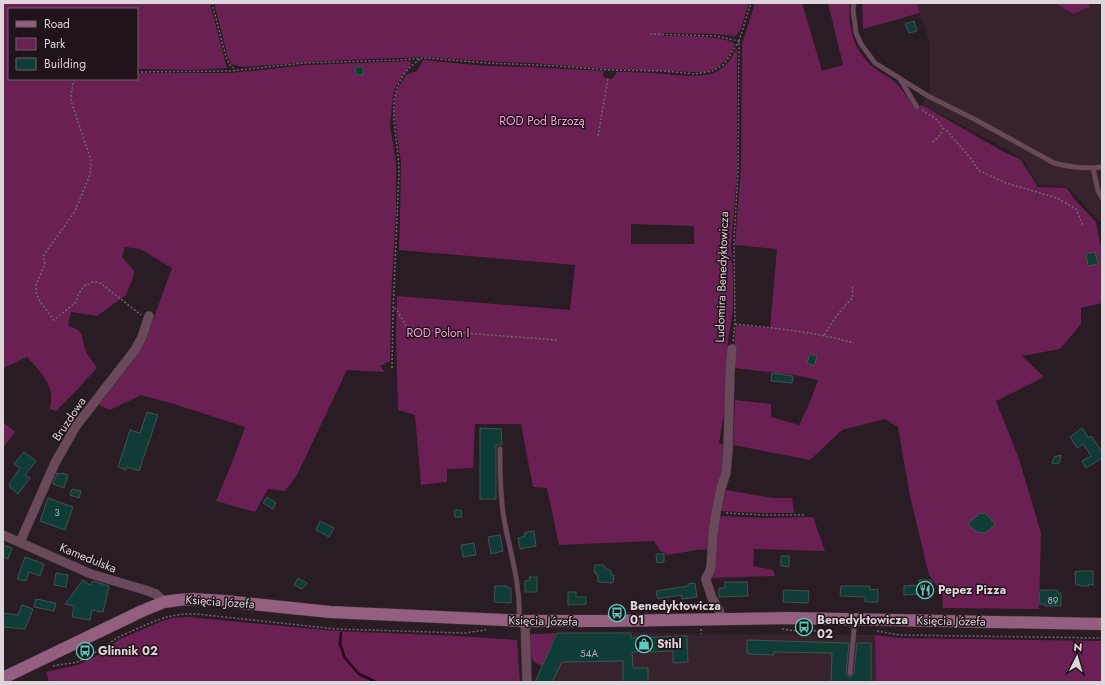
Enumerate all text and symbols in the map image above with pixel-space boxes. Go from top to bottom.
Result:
legend [8,8,138,80]
text: Road [44,15,70,33]
text: Park [44,35,66,53]
text: Building [44,55,86,73]
park label: ROD Pod Brzozą [499,112,585,130]
street label: Ludomira Benedyktowicza [711,211,733,343]
park label: ROD Polon I [407,324,469,342]
street label: Bruzdowa [48,393,91,445]
house number: 3 [54,505,60,520]
street label: Kamedulska [57,538,119,578]
restaurant icon: Pepez Pizza [915,580,935,600]
place label: Pepez Pizza [938,581,1006,599]
street label: Księcia Józefa [185,591,255,613]
house number: 89 [1047,593,1059,608]
place label: Benedyktowicza 01 [630,597,721,629]
bus stop icon: Benedyktowicza 01 [607,603,627,623]
street label: Księcia Józefa [508,611,578,631]
place label: Benedyktowicza 02 [817,611,908,643]
street label: Księcia Józefa [916,611,986,631]
bus stop icon: Benedyktowicza 02 [794,617,814,637]
shop icon: Stihl [634,634,654,654]
place label: Stihl [657,635,682,653]
north arrow [1057,637,1097,677]
text: N [1073,639,1083,655]
bus stop icon: Glinnik 02 [75,641,95,661]
place label: Glinnik 02 [98,642,158,660]
house number: 54A [580,646,598,661]

